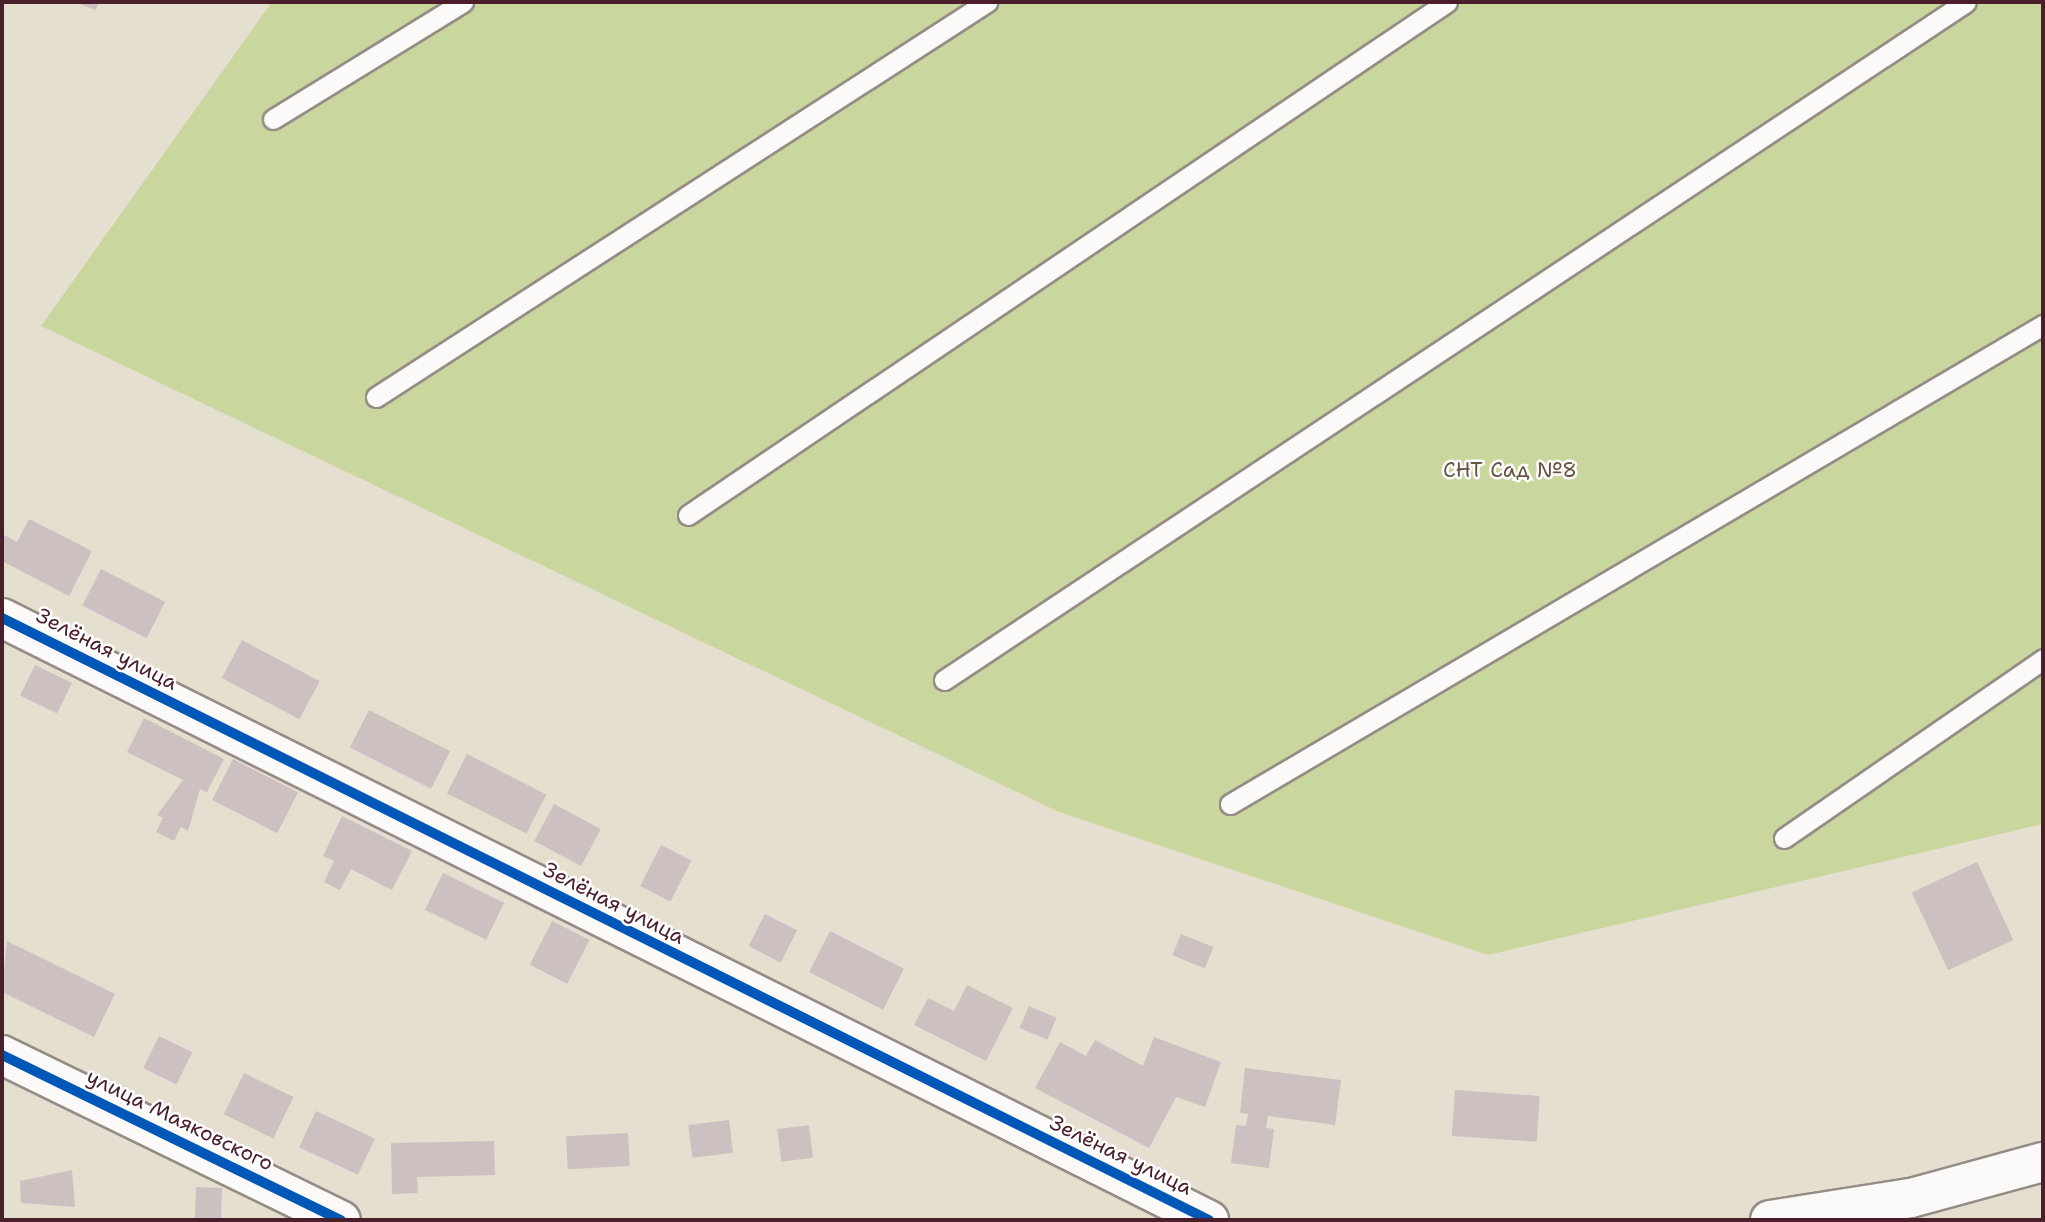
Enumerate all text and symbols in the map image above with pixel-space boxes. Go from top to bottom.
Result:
park label: СНТ Сад №8 [1443,457,1577,483]
street label: Зелёная улица [32,603,182,695]
street label: Зелёная улица [539,857,689,949]
street label: улица Маяковского [82,1064,278,1176]
street label: Зелёная улица [1046,1110,1196,1200]

